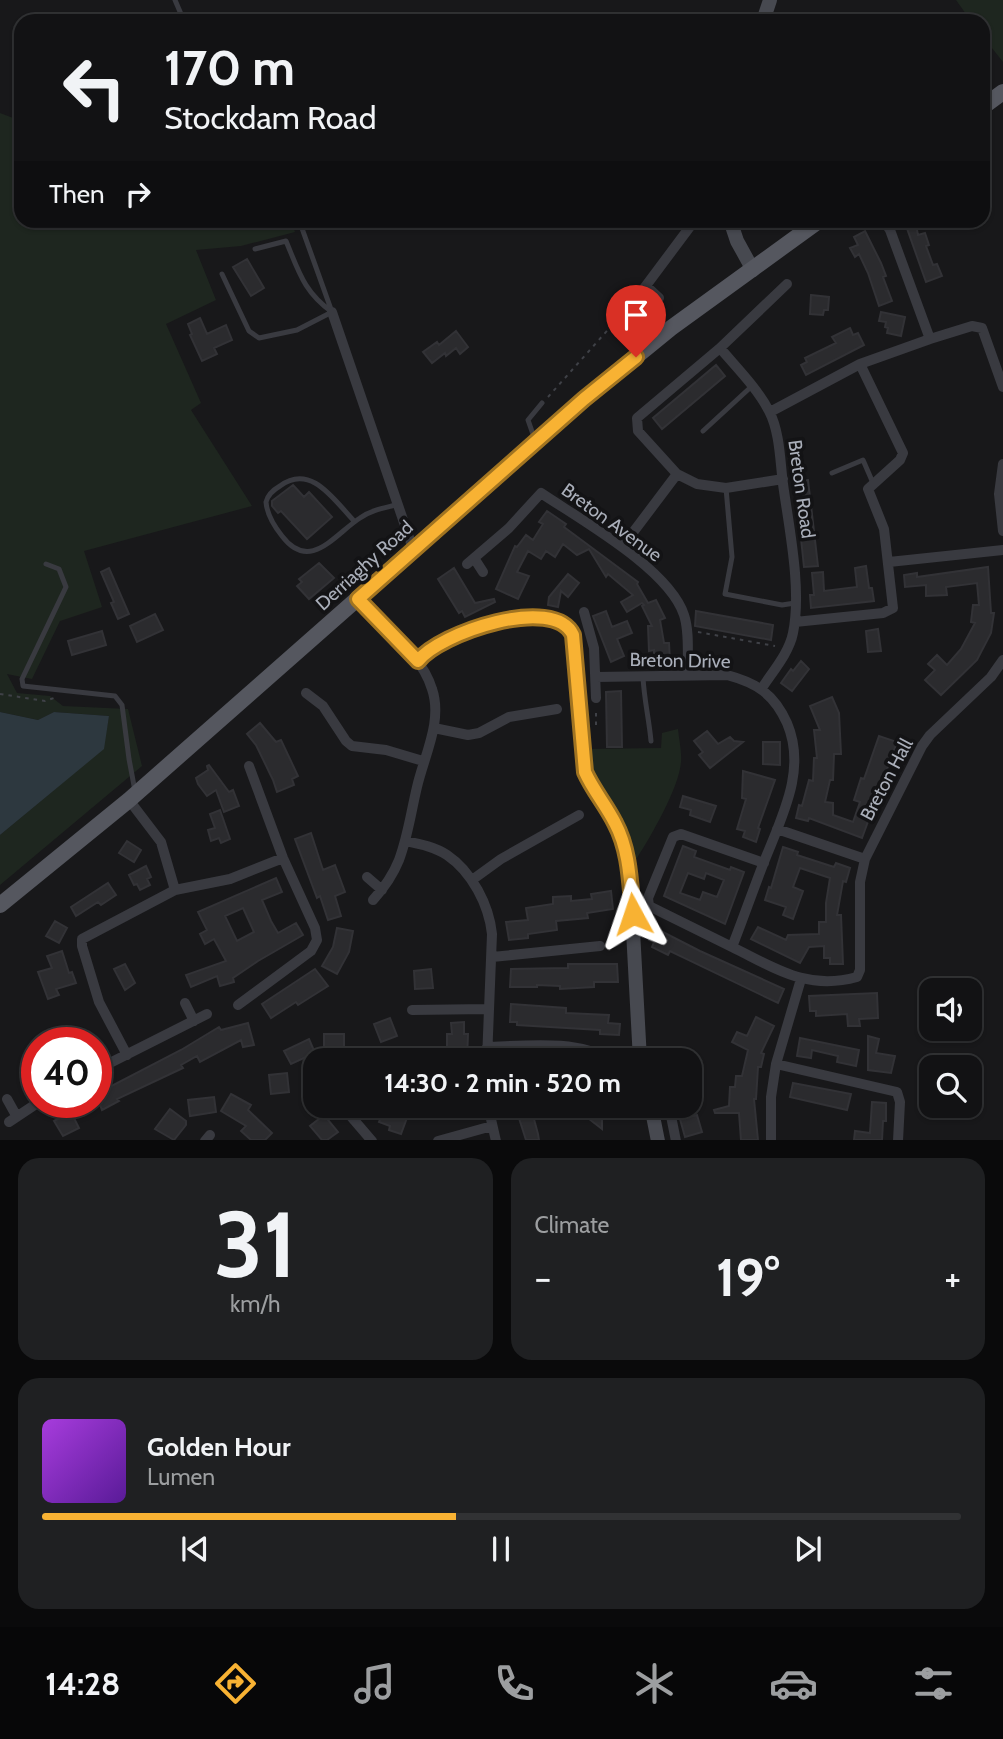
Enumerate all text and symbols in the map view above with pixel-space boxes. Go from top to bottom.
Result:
text: 170 m [164,38,295,97]
icon: left [49,42,140,133]
text: Stockdam Road [164,98,376,137]
icon: right [119,175,157,213]
text: Then [49,178,105,210]
pin [606,285,666,357]
icon: arrive [617,296,655,334]
street label: Breton Road [783,438,820,540]
street label: Breton Avenue [557,478,667,567]
street label: Derriaghy Road [311,516,418,615]
street label: Breton Drive [629,648,731,673]
street label: Breton Hall [855,734,918,824]
position arrow [596,877,670,951]
map controls [919,978,982,1118]
button: sound [919,978,982,1041]
speed limit sign: 40 [21,1027,112,1118]
button: search [919,1055,982,1118]
text: 14:30 · 2 min · 520 m [384,1067,621,1099]
text: 31 [214,1189,297,1300]
text: Climate [535,1211,609,1239]
text: 19° [716,1246,779,1309]
text: − [535,1254,551,1301]
text: + [944,1254,961,1301]
text: km/h [230,1290,280,1318]
text: Golden Hour [147,1431,290,1463]
text: Lumen [147,1463,215,1491]
icon: previous [176,1530,214,1568]
icon: pause [482,1530,520,1568]
icon: next [789,1530,827,1568]
icon: directions [211,1659,260,1708]
icon: music [350,1659,399,1708]
icon: phone [490,1659,539,1708]
icon: climate [630,1659,679,1708]
icon: car [769,1659,818,1708]
icon: filters [909,1659,958,1708]
text: 14:28 [45,1664,120,1703]

